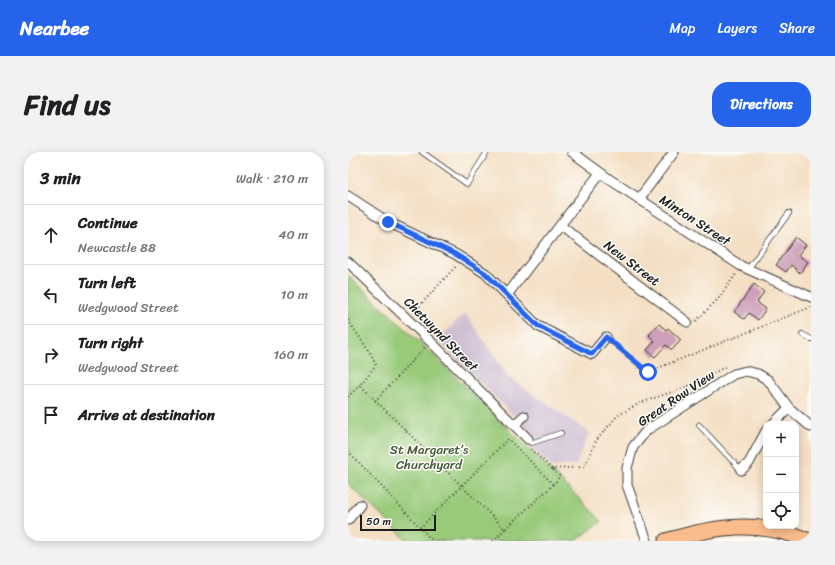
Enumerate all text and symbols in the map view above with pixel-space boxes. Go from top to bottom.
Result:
text: Nearbee [20,12,89,45]
text: Map [670,16,695,41]
text: Layers [717,16,757,41]
text: Share [779,16,815,41]
text: Find us [24,80,111,129]
button: Directions [712,82,811,127]
text: 3 min [40,163,81,193]
text: Walk · 210 m [236,167,308,190]
street label: Minton Street [655,188,736,252]
text: Continue [78,210,138,236]
route end [379,213,397,231]
text: 40 m [278,223,308,246]
icon: ahead [40,224,62,246]
street label: New Street [599,234,665,292]
text: Newcastle 88 [78,236,156,259]
text: Turn left [78,270,136,296]
text: 10 m [281,283,308,306]
icon: left [40,284,62,306]
street label: Chetwynd Street [398,291,484,377]
text: Wedgwood Street [78,296,179,319]
text: Turn right [78,330,143,356]
text: 160 m [273,343,308,366]
icon: right [40,344,62,366]
text: Wedgwood Street [78,356,179,379]
street label: Great Row View [633,363,720,433]
route start [639,363,657,381]
text: Arrive at destination [78,402,215,428]
icon: arrive [40,404,62,426]
map controls [763,421,799,529]
button: + [763,421,799,457]
park label: St Margaret’s Churchyard [390,438,469,476]
button: − [763,457,799,493]
button: locate [763,493,799,529]
text: 50 m [366,512,391,531]
scale bar [360,513,436,532]

